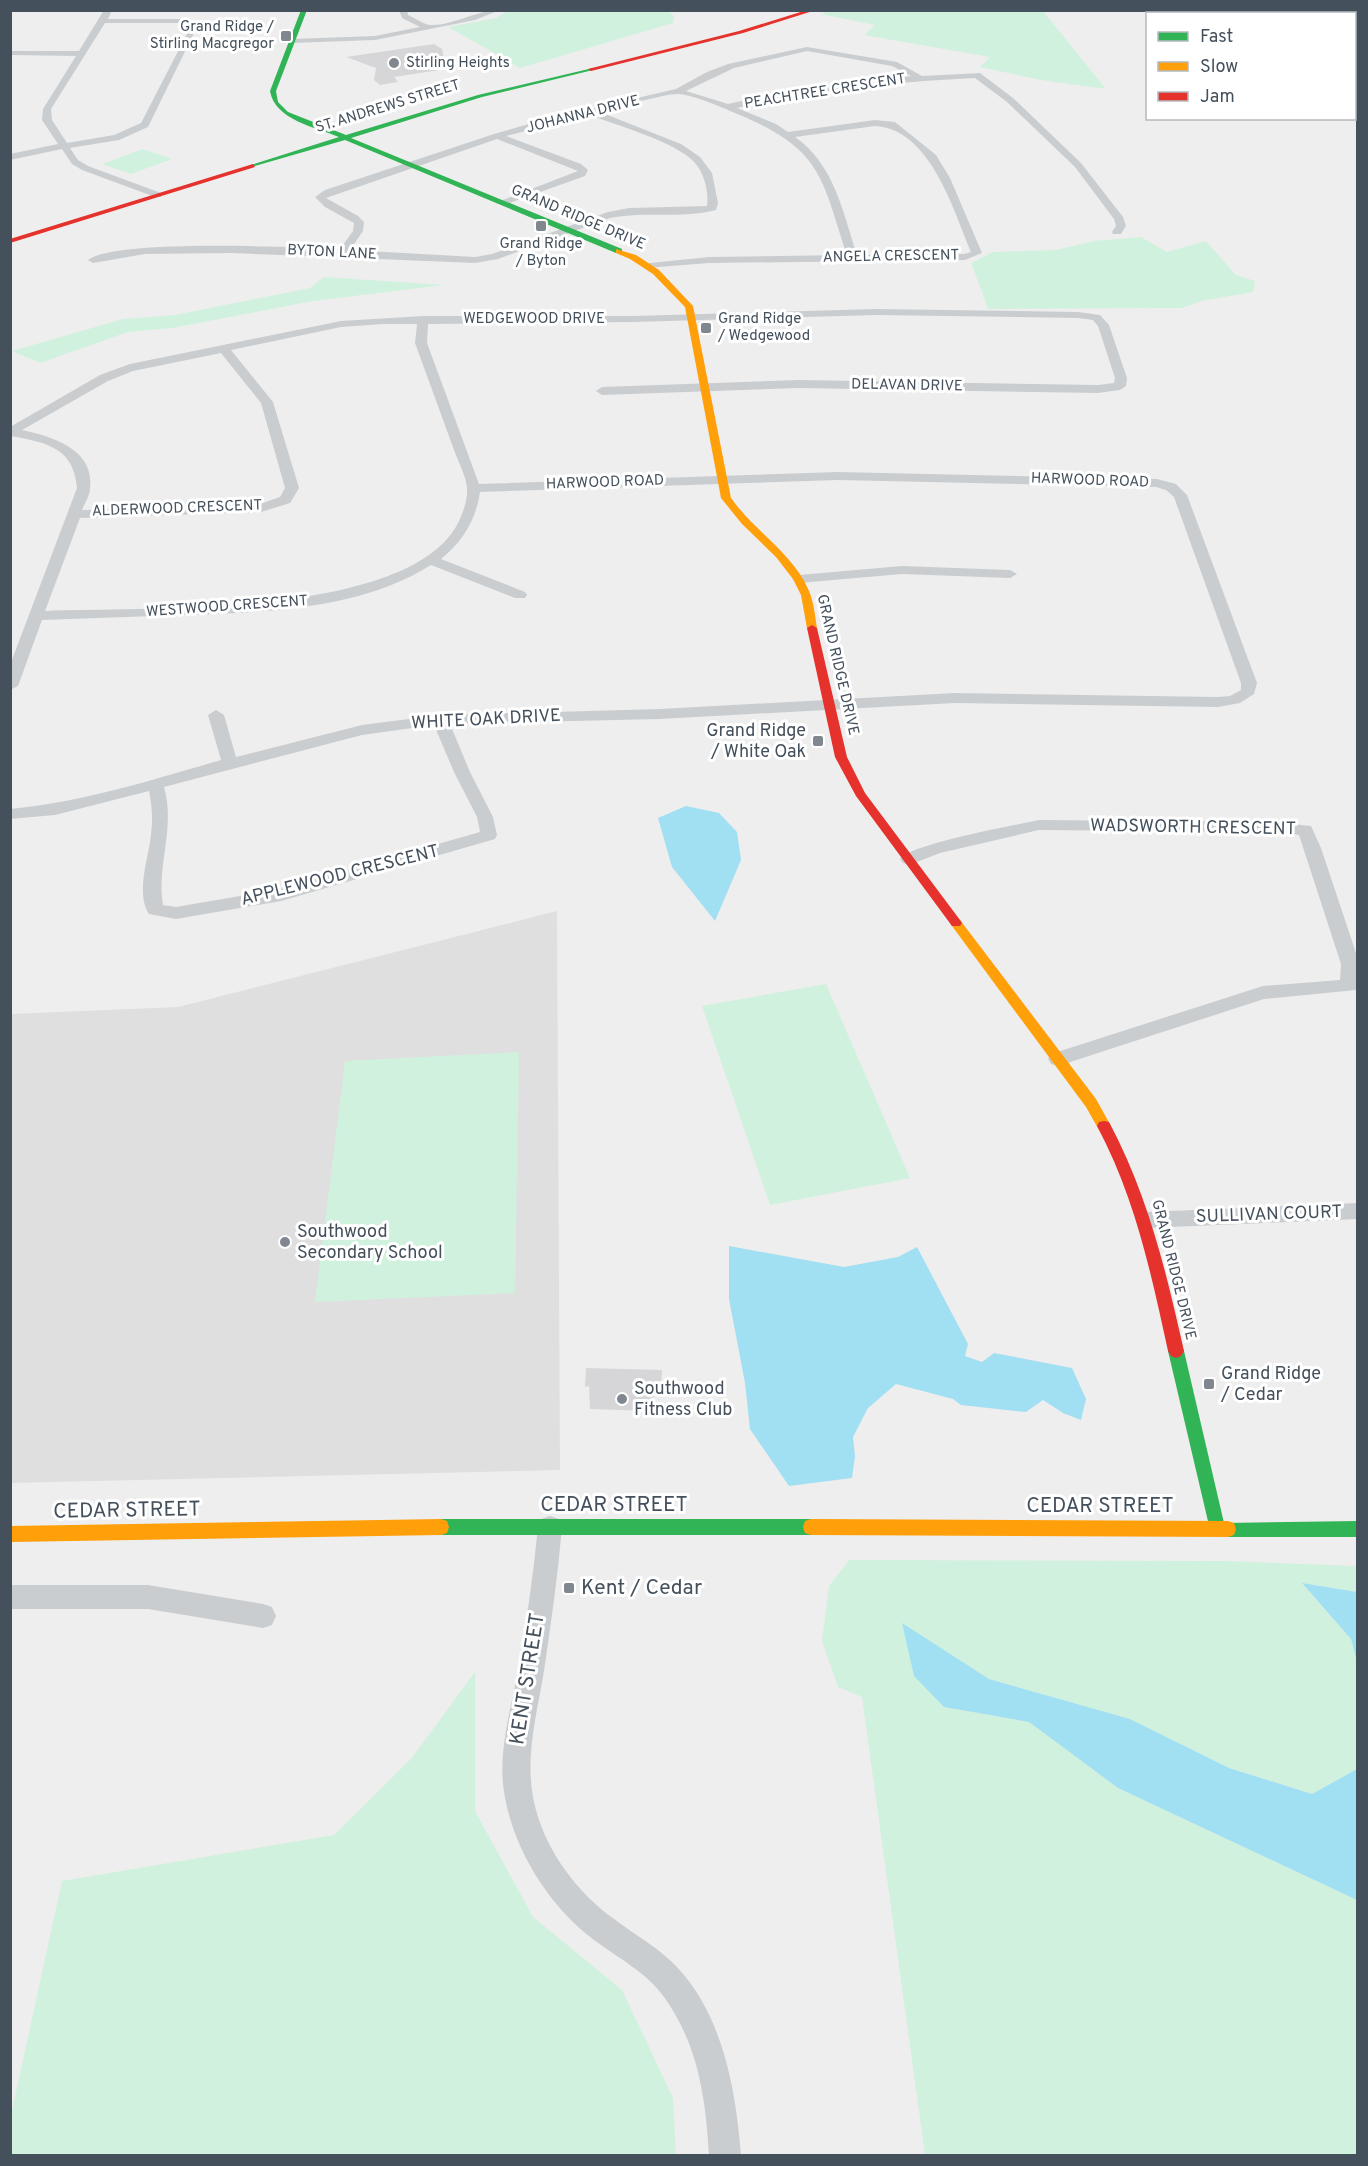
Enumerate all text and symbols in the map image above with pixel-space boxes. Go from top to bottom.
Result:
legend [1146,12,1356,120]
place label: Grand Ridge / Stirling Macgregor [150,18,275,54]
text: Fast [1200,26,1233,49]
marker: Grand Ridge / Stirling Macgregor [279,29,293,43]
place label: Stirling Heights [406,54,510,73]
marker: Stirling Heights [387,56,401,70]
text: Slow [1200,56,1238,79]
street label: PEACHTREE CRESCENT [743,70,907,114]
street label: ST. ANDREWS STREET [313,76,463,138]
text: Jam [1200,86,1235,109]
street label: JOHANNA DRIVE [524,92,642,138]
street label: GRAND RIDGE DRIVE [508,181,648,255]
marker: Grand Ridge / Byton [534,219,548,233]
place label: Grand Ridge / Byton [499,235,583,271]
street label: BYTON LANE [287,241,377,265]
street label: ANGELA CRESCENT [823,246,959,268]
street label: WEDGEWOOD DRIVE [463,310,605,329]
place label: Grand Ridge / Wedgewood [717,310,810,346]
marker: Grand Ridge / Wedgewood [699,321,713,335]
street label: DELAVAN DRIVE [851,376,963,396]
street label: HARWOOD ROAD [1030,469,1150,493]
street label: HARWOOD ROAD [545,471,665,495]
street label: ALDERWOOD CRESCENT [91,497,263,521]
street label: WESTWOOD CRESCENT [146,592,308,622]
street label: GRAND RIDGE DRIVE [812,593,862,737]
street label: WHITE OAK DRIVE [411,705,561,735]
place label: Grand Ridge / White Oak [706,720,806,764]
marker: Grand Ridge / White Oak [811,734,825,748]
street label: WADSWORTH CRESCENT [1090,815,1296,841]
street label: APPLEWOOD CRESCENT [239,840,441,912]
street label: GRAND RIDGE DRIVE [1146,1198,1200,1342]
street label: SULLIVAN COURT [1196,1201,1342,1229]
place label: Southwood Secondary School [297,1221,443,1265]
marker: Southwood Secondary School [278,1235,292,1249]
place label: Grand Ridge / Cedar [1220,1363,1321,1407]
marker: Grand Ridge / Cedar [1202,1377,1216,1391]
place label: Southwood Fitness Club [634,1378,732,1422]
marker: Southwood Fitness Club [615,1392,629,1406]
street label: CEDAR STREET [540,1492,688,1519]
street label: CEDAR STREET [1026,1493,1174,1520]
street label: CEDAR STREET [53,1496,201,1526]
place label: Kent / Cedar [581,1575,702,1602]
marker: Kent / Cedar [562,1581,576,1595]
street label: KENT STREET [504,1611,552,1747]

